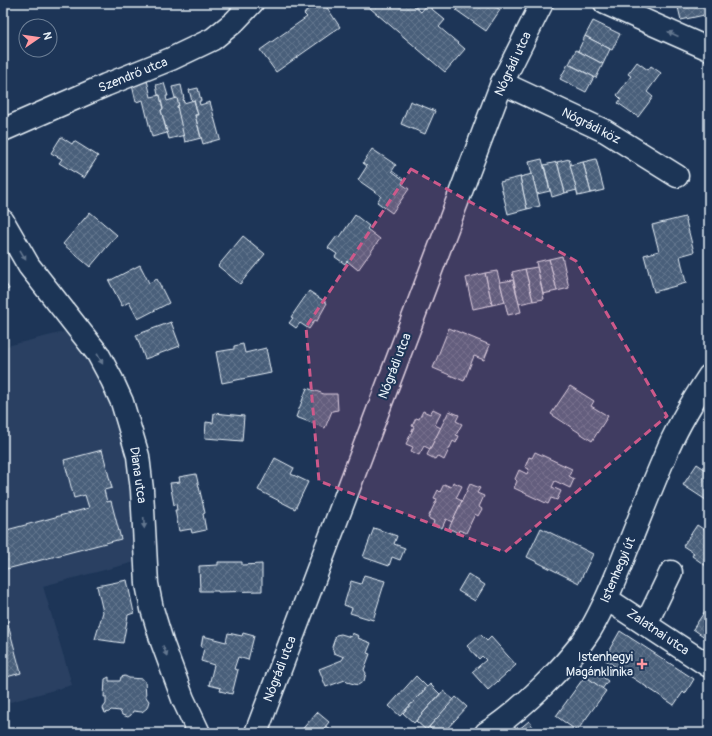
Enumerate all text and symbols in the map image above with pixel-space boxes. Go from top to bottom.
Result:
north arrow [18,18,58,58]
street label: Nógrádi utca [491,29,535,99]
one-way arrow [667,30,679,36]
text: N [40,31,55,41]
street label: Szendrő utca [96,54,170,96]
street label: Nógrádi köz [559,104,623,148]
one-way arrow [19,249,26,261]
street label: Nógrádi utca [375,331,415,401]
one-way arrow [97,353,104,365]
street label: Diana utca [126,446,150,504]
one-way arrow [140,517,147,529]
street label: Istenhegyi út [597,534,639,605]
street label: Zalatnai utca [624,605,692,659]
street label: Nógrádi utca [260,634,300,704]
one-way arrow [163,645,169,657]
place label: Istenhegyi Magánklinika [566,649,633,680]
marker: Istenhegyi Magánklinika [636,658,648,670]

